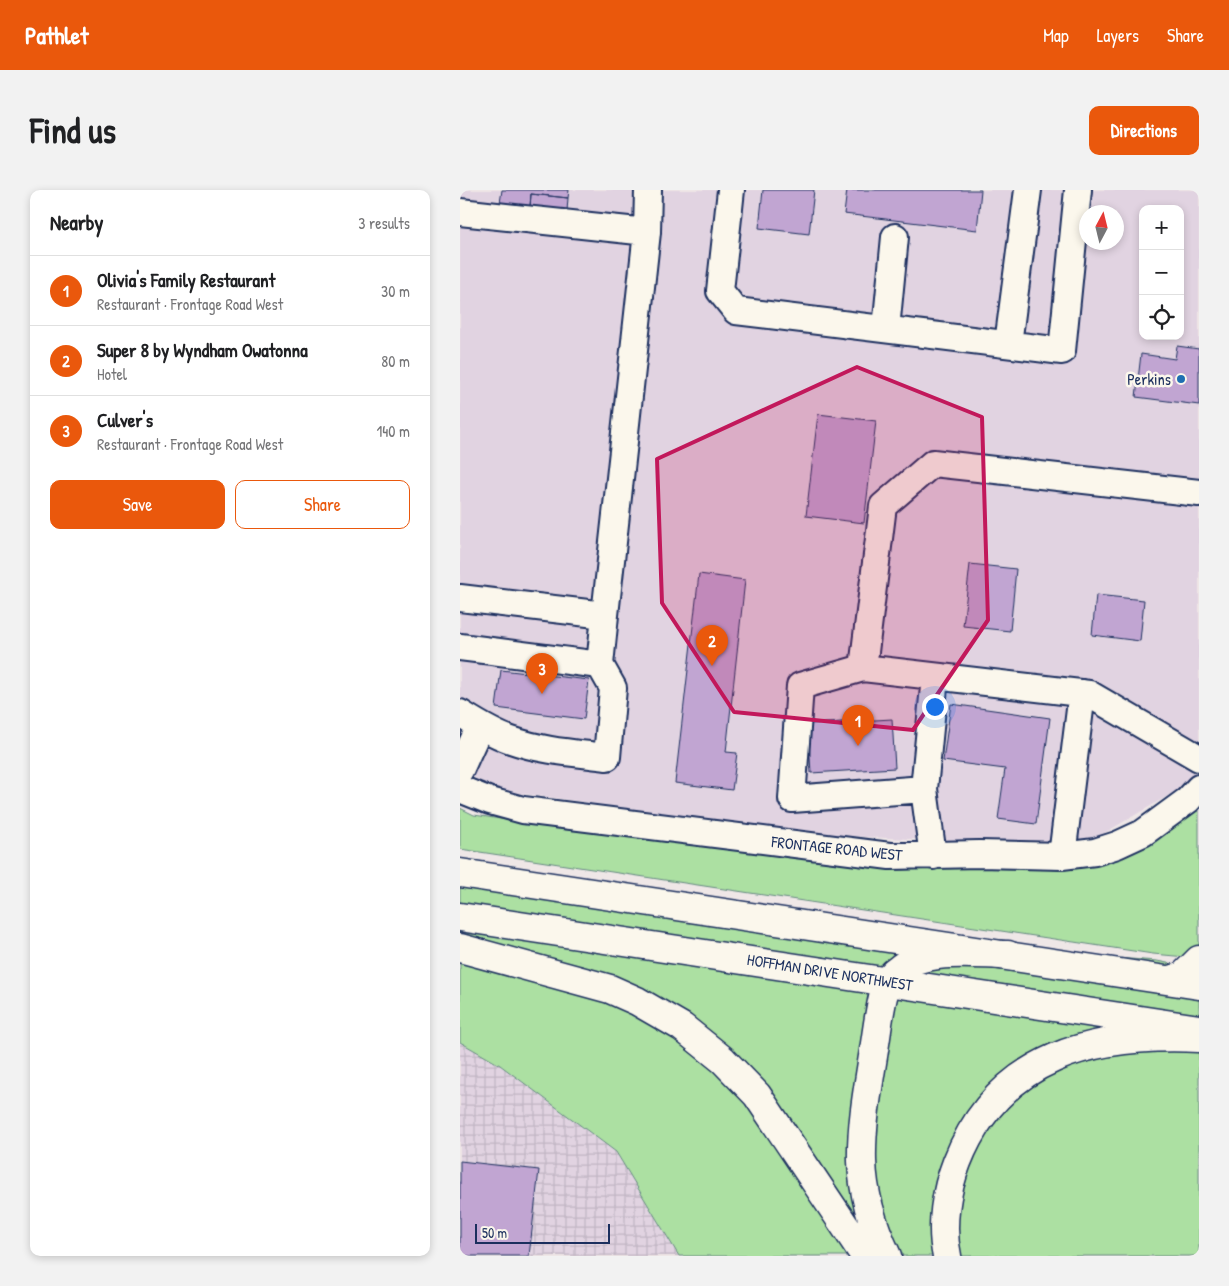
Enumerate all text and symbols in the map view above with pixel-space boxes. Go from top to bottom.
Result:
text: Pathlet [25,19,88,51]
text: Map [1043,23,1069,48]
text: Layers [1097,23,1139,48]
text: Share [1167,23,1204,48]
button: Directions [1089,106,1199,155]
text: Find us [30,107,116,154]
north arrow [1079,205,1124,250]
map controls [1139,205,1184,340]
button: + [1139,205,1184,250]
text: Nearby [50,208,103,237]
text: 3 results [358,212,410,234]
button: − [1139,250,1184,295]
text: Olivia's Family Restaurant [97,267,275,293]
text: 1 [63,280,69,302]
text: 30 m [381,280,410,302]
text: Restaurant · Frontage Road West [97,293,283,315]
button: locate [1139,295,1184,340]
text: Super 8 by Wyndham Owatonna [97,337,308,363]
text: 2 [62,350,70,372]
text: 80 m [381,350,410,372]
text: Hotel [97,363,127,385]
place label: Perkins [1127,368,1171,390]
marker: Perkins [1175,373,1187,385]
text: Culver's [97,407,153,433]
text: 3 [62,420,70,442]
text: 140 m [376,420,410,442]
text: Restaurant · Frontage Road West [97,433,283,455]
button: Save [50,480,225,529]
button: Share [235,480,410,529]
pin: 2 [696,625,728,666]
pin: 3 [526,653,558,694]
your location [922,694,948,720]
pin: 1 [842,705,874,746]
street label: FRONTAGE ROAD WEST [770,830,904,866]
street label: HOFFMAN DRIVE NORTHWEST [745,948,915,996]
scale bar [475,1221,610,1244]
text: 50 m [482,1223,507,1242]

